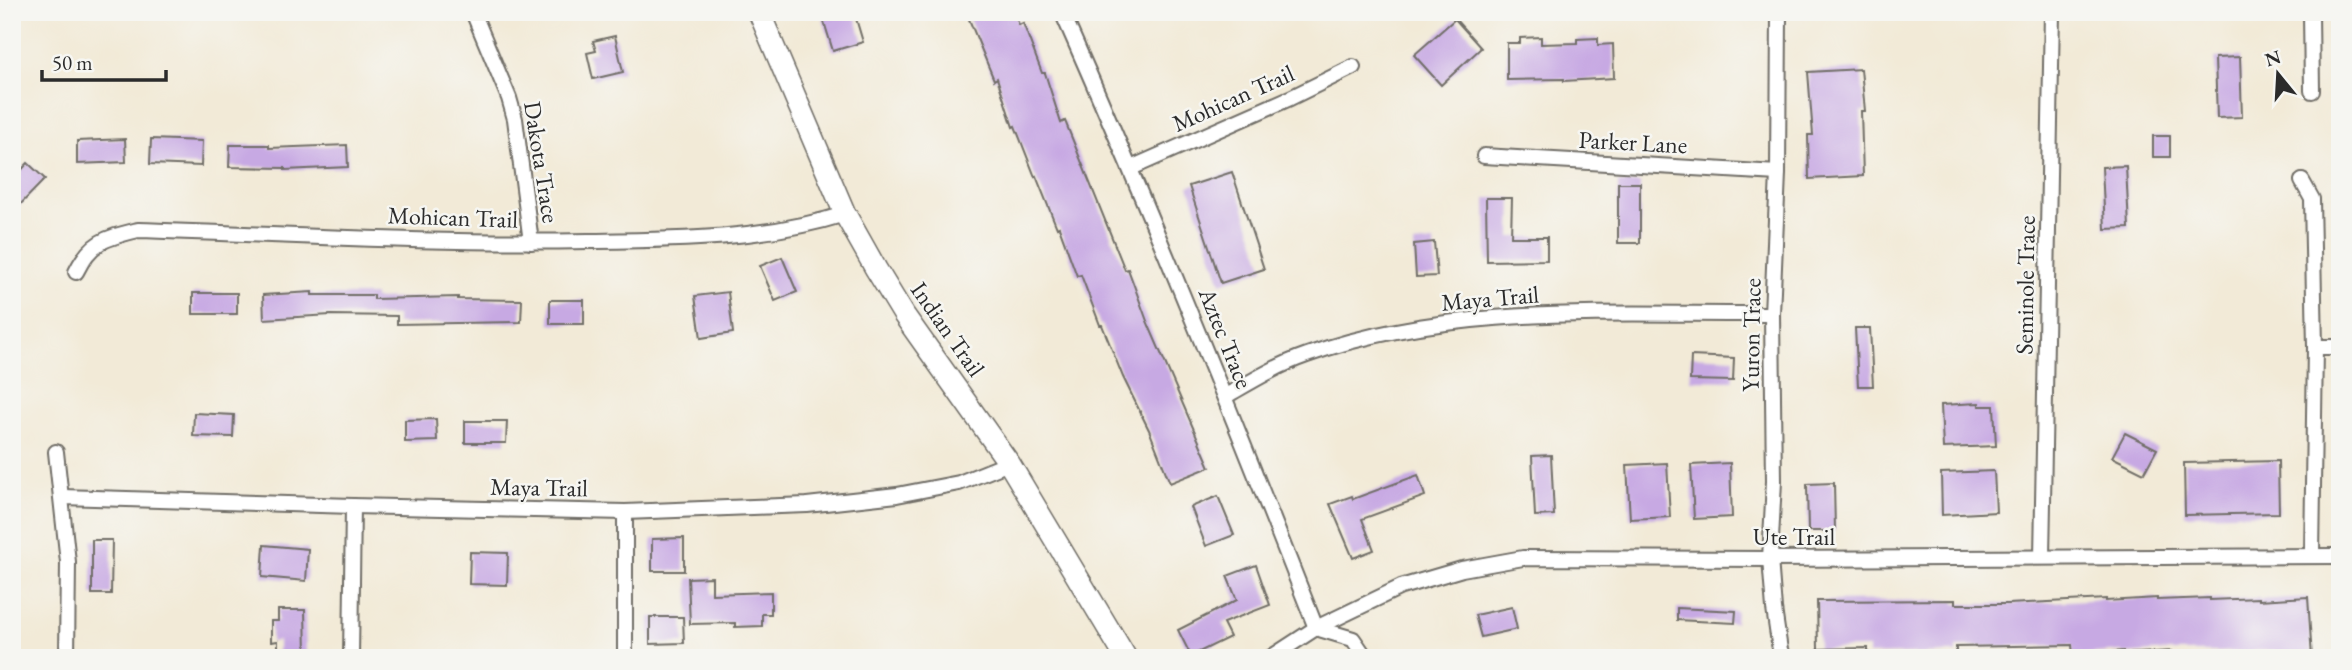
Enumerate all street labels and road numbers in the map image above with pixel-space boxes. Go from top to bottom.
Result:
street label: Mohican Trail [1167,57,1299,139]
street label: Dakota Trace [517,99,567,225]
street label: Parker Lane [1578,124,1688,160]
street label: Mohican Trail [387,199,519,235]
street label: Seminole Trace [2008,215,2042,355]
street label: Indian Trail [904,276,992,383]
street label: Maya Trail [1440,278,1540,318]
street label: Yuron Trace [1735,278,1767,392]
street label: Aztec Trace [1191,282,1260,393]
street label: Maya Trail [490,471,588,503]
street label: Ute Trail [1753,521,1835,552]

